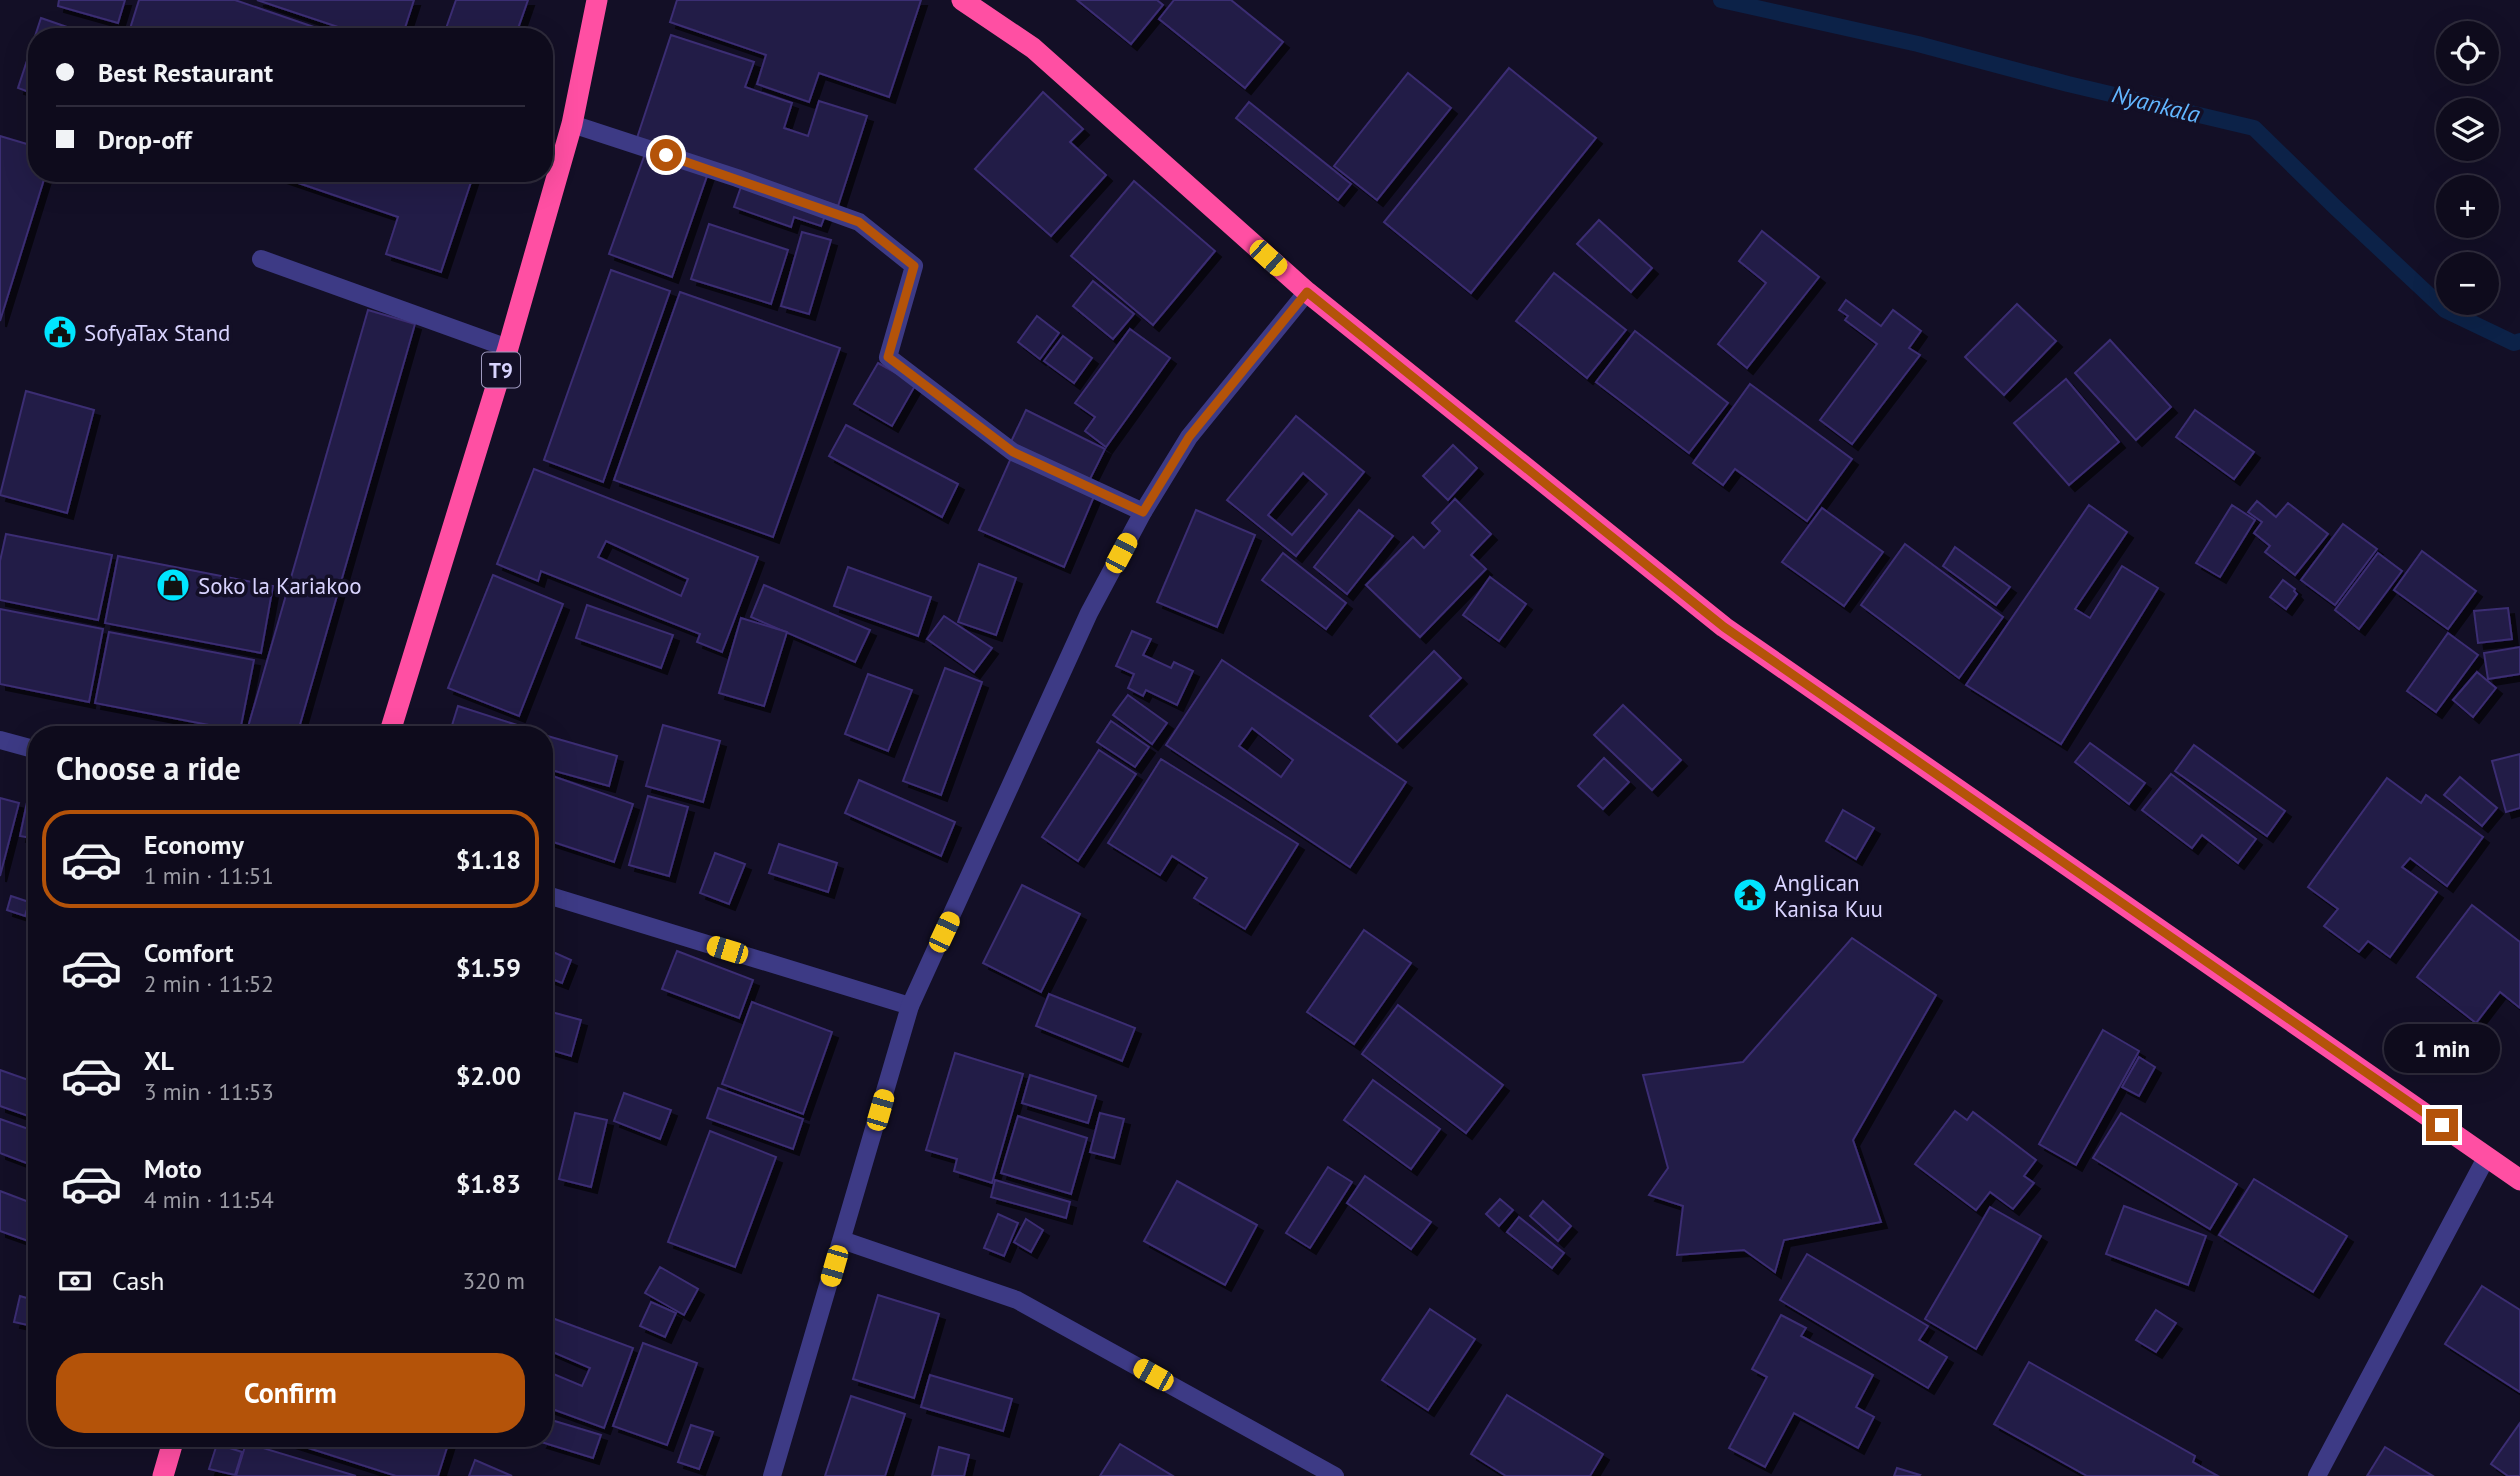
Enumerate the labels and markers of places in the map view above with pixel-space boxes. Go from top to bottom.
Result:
public building icon: SofyaTax Stand [41,313,79,351]
place label: SofyaTax Stand [84,318,230,347]
shop icon: Soko la Kariakoo [154,566,192,604]
place label: Soko la Kariakoo [198,571,362,600]
place label: Anglican Kanisa Kuu [1774,868,1883,923]
temple icon: Anglican Kanisa Kuu [1731,876,1769,914]

